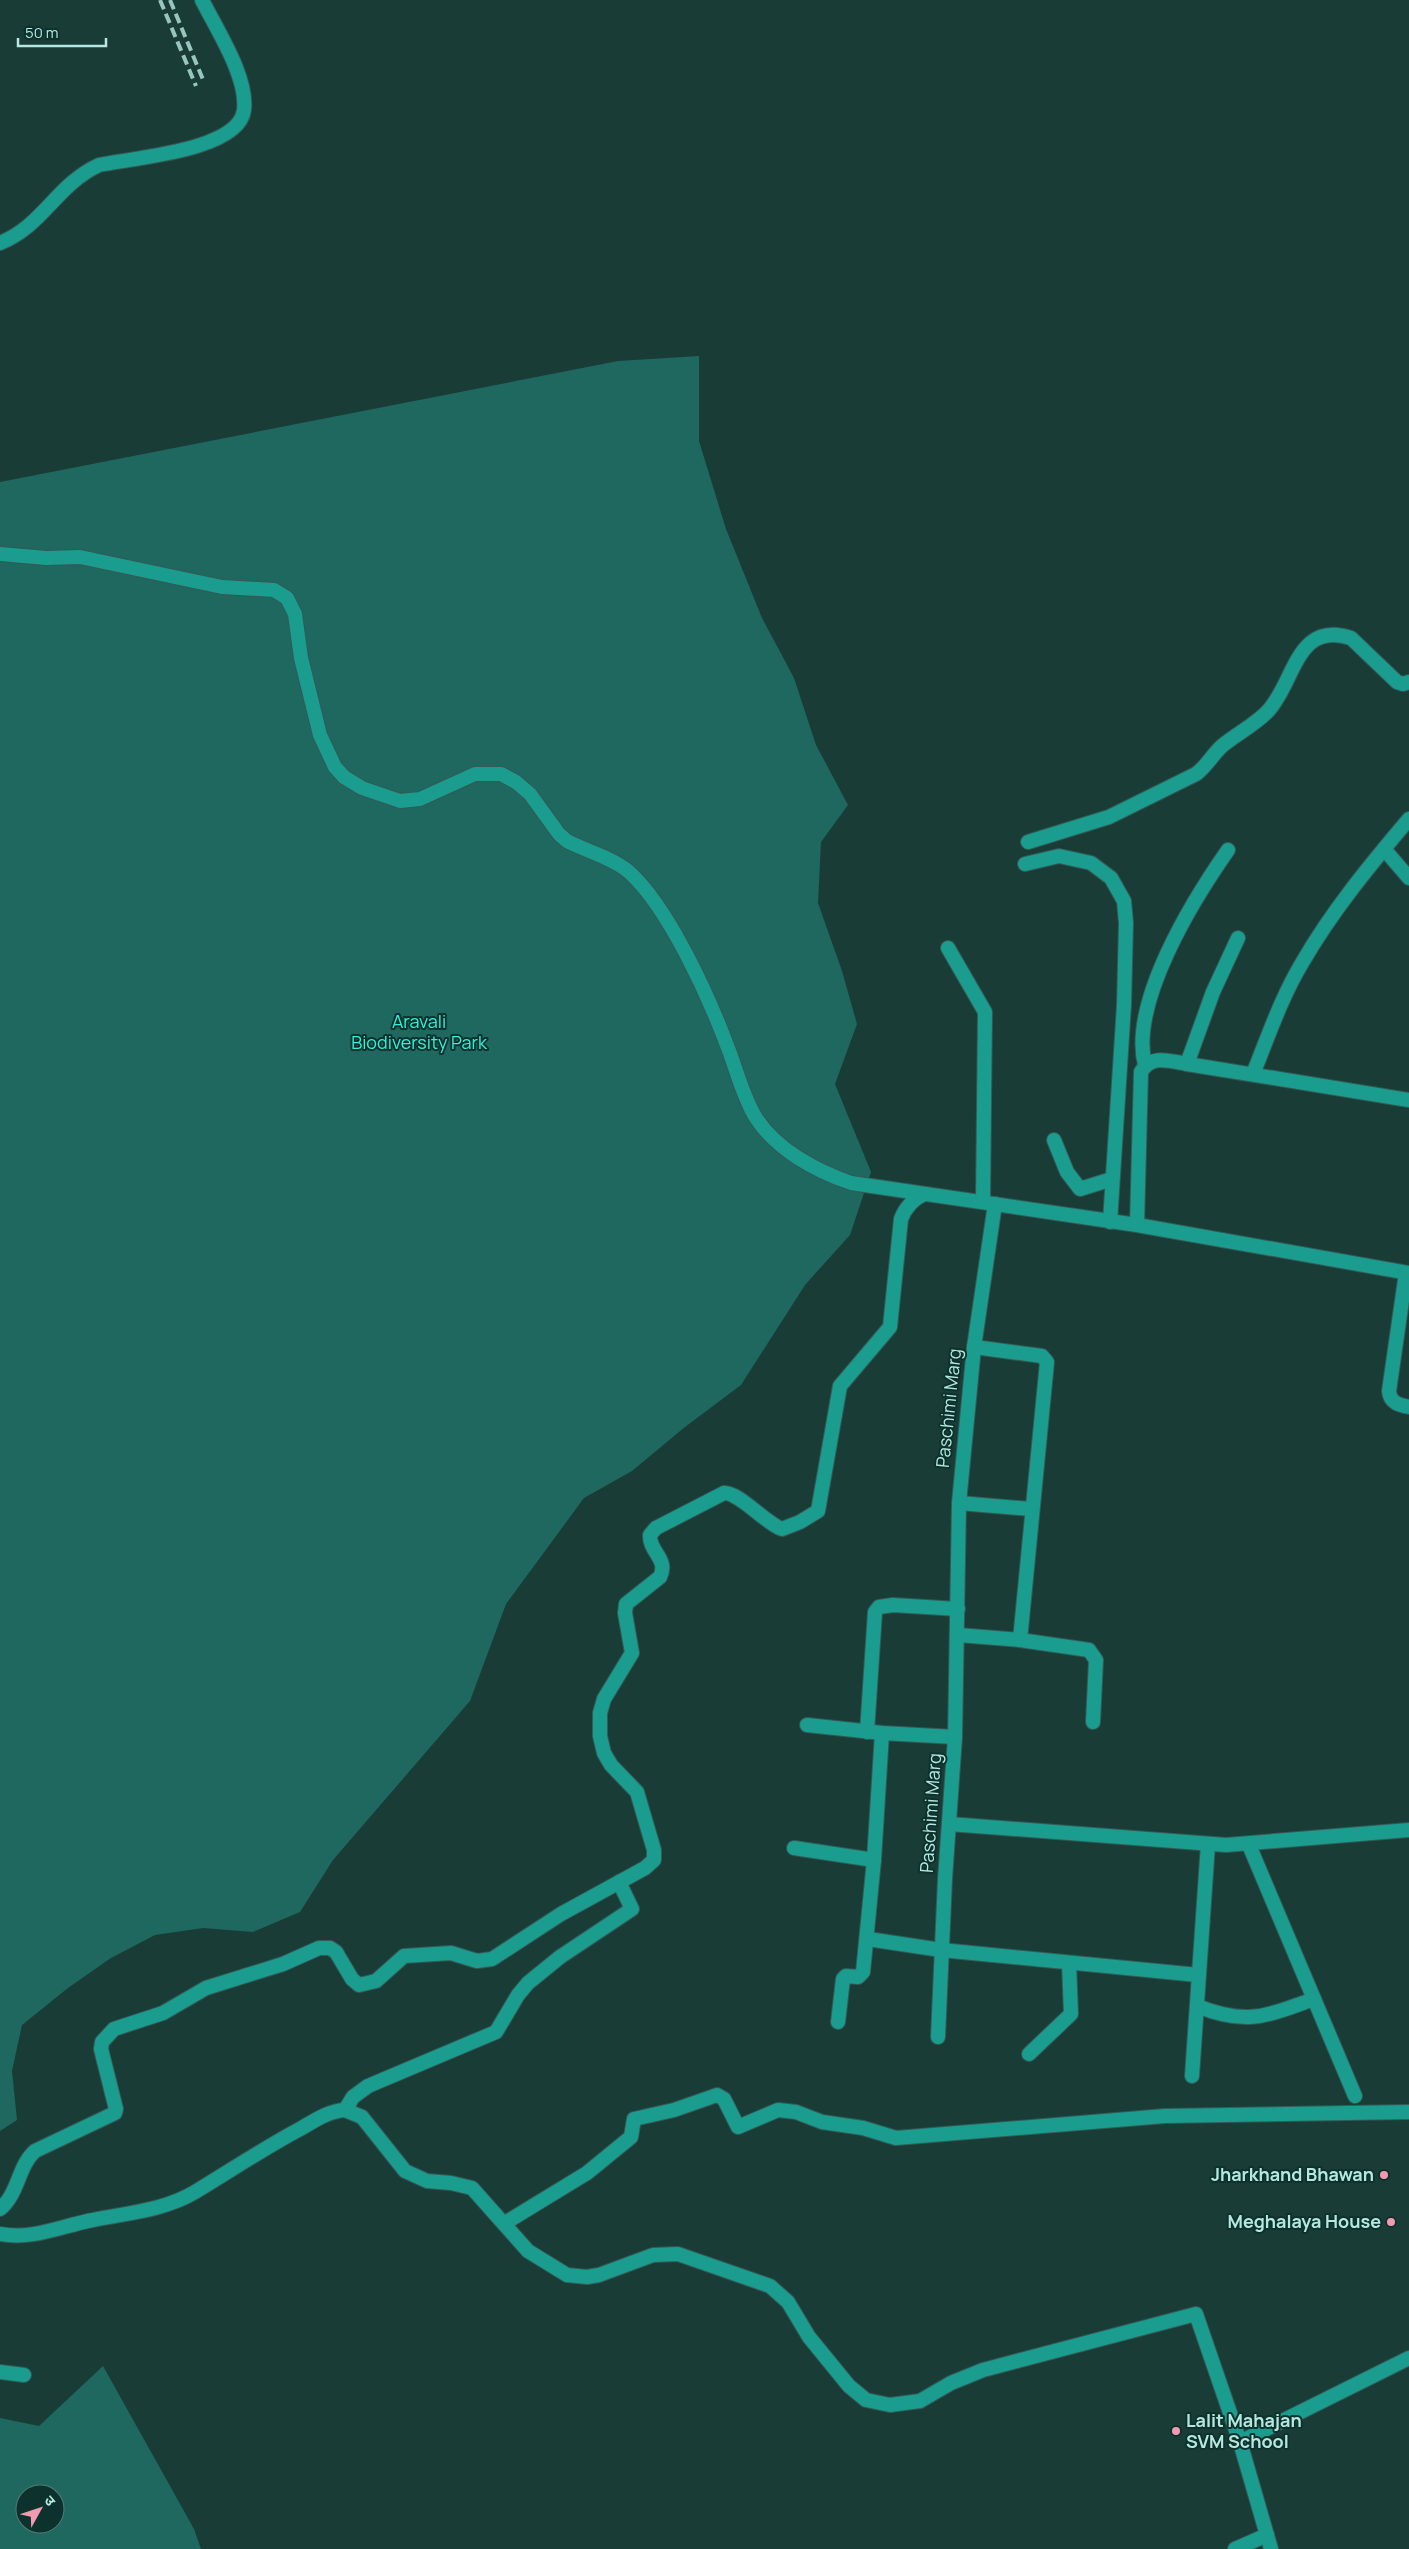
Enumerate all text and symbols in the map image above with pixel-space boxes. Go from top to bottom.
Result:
scale bar [18,15,105,47]
text: 50 m [25,22,59,43]
park label: Aravali Biodiversity Park [351,1009,488,1054]
street label: Paschimi Marg [930,1347,966,1469]
street label: Paschimi Marg [914,1752,946,1873]
place label: Jharkhand Bhawan [1211,2162,1374,2186]
marker: Jharkhand Bhawan [1378,2169,1390,2181]
place label: Meghalaya House [1228,2209,1381,2233]
marker: Meghalaya House [1385,2216,1397,2228]
place label: Lalit Mahajan SVM School [1186,2408,1302,2453]
marker: Lalit Mahajan SVM School [1170,2425,1182,2437]
north arrow [15,2484,65,2534]
text: उ [40,2491,61,2510]

